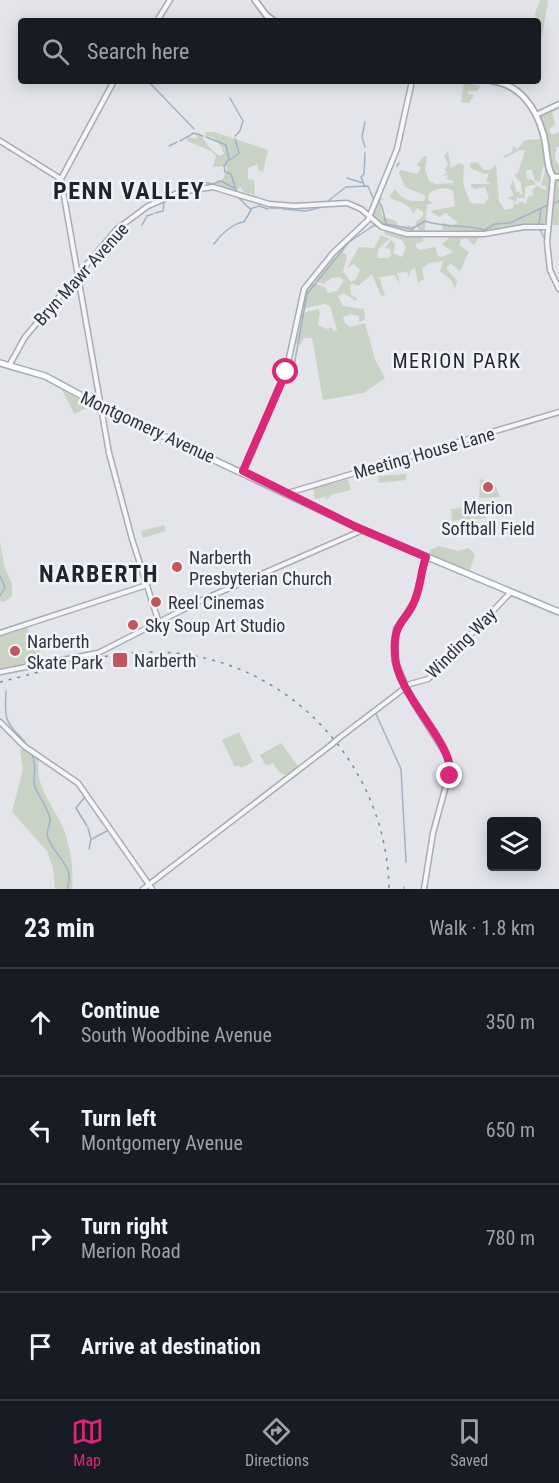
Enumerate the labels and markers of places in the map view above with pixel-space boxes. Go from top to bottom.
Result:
marker: Merion Softball Field [481,480,495,494]
place label: Merion Softball Field [441,497,535,539]
place label: Narberth Presbyterian Church [189,547,332,589]
marker: Narberth Presbyterian Church [170,560,184,574]
place label: Reel Cinemas [168,592,265,613]
marker: Reel Cinemas [149,595,163,609]
place label: Sky Soup Art Studio [145,615,285,636]
marker: Sky Soup Art Studio [126,618,140,632]
place label: Narberth Skate Park [27,631,103,673]
marker: Narberth Skate Park [8,644,22,658]
place label: Narberth [134,650,197,671]
marker: Narberth [111,651,129,669]

